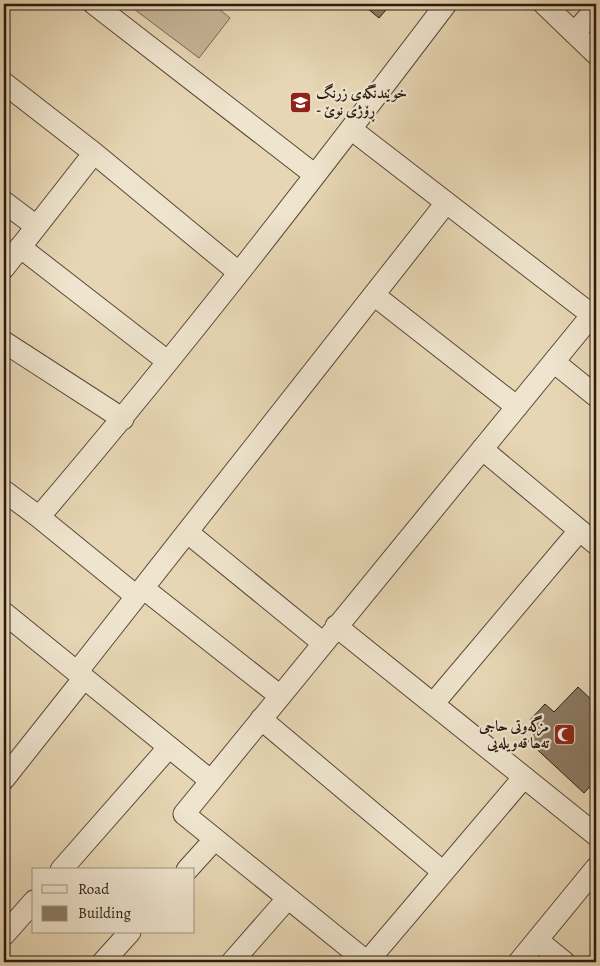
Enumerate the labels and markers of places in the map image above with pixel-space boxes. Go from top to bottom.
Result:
place label: خوێندنگەی زرنگ - ڕۆژی نوێ [316,83,407,123]
school or university icon: خوێندنگەی زرنگ - ڕۆژی نوێ [288,90,312,114]
place label: مزگەوتی حاجی تەھا قەویلەیی [478,715,550,753]
mosque icon: مزگەوتی حاجی تەھا قەویلەیی [553,723,577,747]

